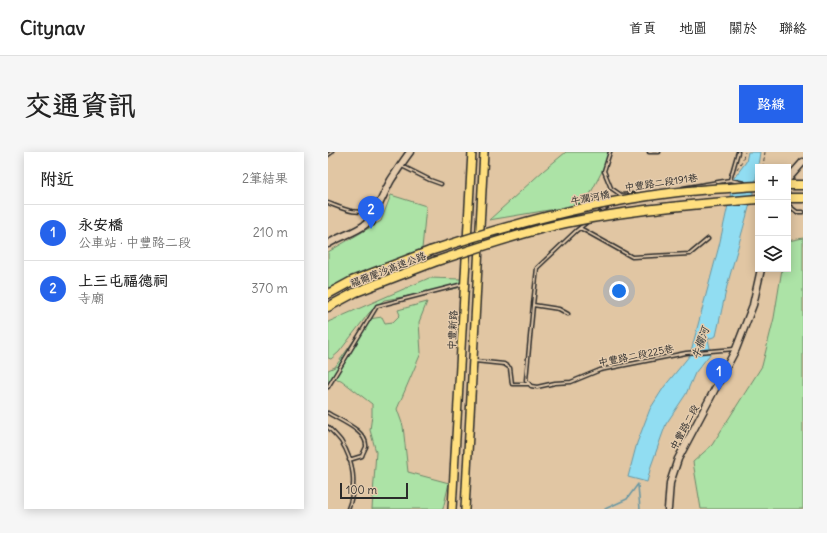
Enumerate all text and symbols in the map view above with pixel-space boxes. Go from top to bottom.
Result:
text: Citynav [20,16,85,40]
text: 首頁 [629,19,657,37]
text: 地圖 [679,19,707,37]
text: 關於 [729,19,757,37]
text: 聯絡 [779,19,807,37]
button: 路線 [739,85,803,123]
text: 交通資訊 [24,87,136,123]
map controls [755,164,791,272]
button: + [755,164,791,200]
text: 附近 [40,168,74,190]
text: 2筆結果 [242,170,288,187]
street label: 中豐路二段191巷 [624,171,699,194]
street label: 牛瀾河橋 [569,187,611,208]
pin: 2 [358,196,384,229]
button: − [755,200,791,236]
text: 永安橋 [78,215,123,234]
text: 1 [50,224,56,241]
text: 210 m [253,224,288,241]
text: 公車站 · 中豐路二段 [78,234,191,251]
button: layers [755,236,791,272]
street label: 福爾摩沙高速公路 [349,249,428,290]
text: 上三屯福德祠 [78,271,168,290]
text: 2 [49,280,57,297]
text: 370 m [251,280,288,297]
your location [609,281,629,301]
text: 寺廟 [78,290,104,307]
street label: 中豐新路 [445,310,460,350]
water label: 牛欄河 [688,323,713,361]
street label: 中豐路二段225巷 [597,342,676,369]
pin: 1 [706,358,732,391]
street label: 中豐路二段 [667,402,702,452]
scale bar [340,481,408,500]
text: 100 m [346,483,377,497]

